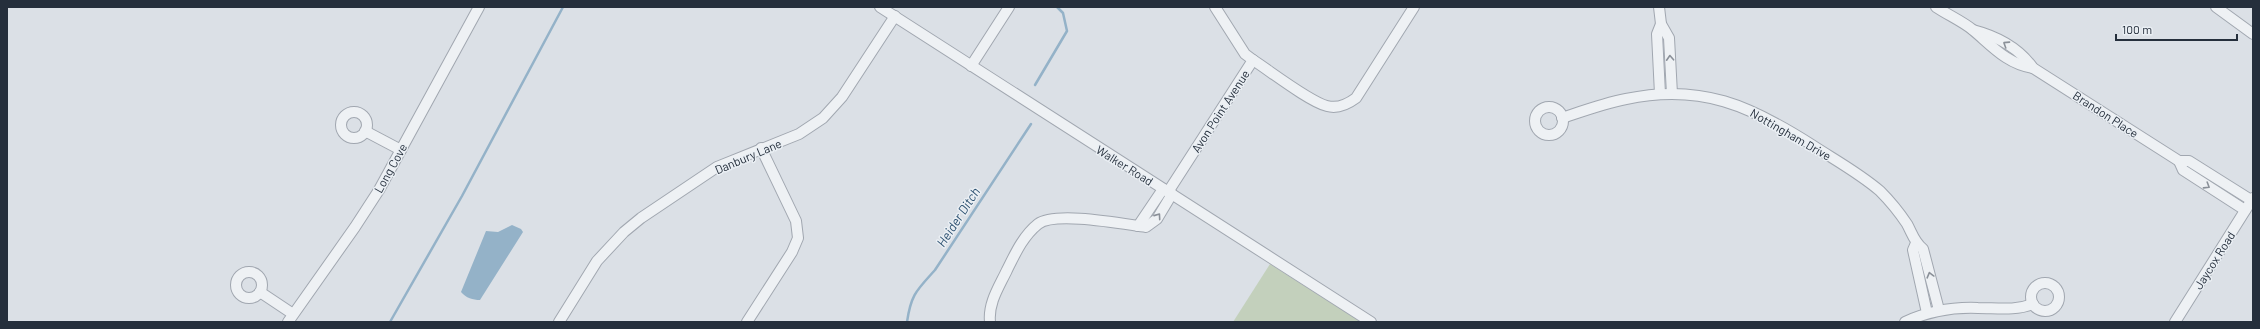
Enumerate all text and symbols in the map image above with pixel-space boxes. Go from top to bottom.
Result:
scale bar [2116,16,2237,42]
text: 100 m [2122,22,2152,36]
one-way arrow [2003,41,2010,49]
one-way arrow [1666,55,1674,61]
street label: Avon Point Avenue [1188,67,1252,155]
street label: Brandon Place [2071,88,2141,140]
street label: Nottingham Drive [1748,105,1834,163]
street label: Danbury Lane [712,136,784,176]
street label: Long Cove [371,141,409,195]
street label: Walker Road [1094,142,1156,188]
one-way arrow [2203,181,2210,188]
water label: Heider Ditch [933,184,983,250]
one-way arrow [1153,213,1160,220]
street label: Jaycox Road [2191,228,2237,292]
one-way arrow [1927,272,1935,278]

